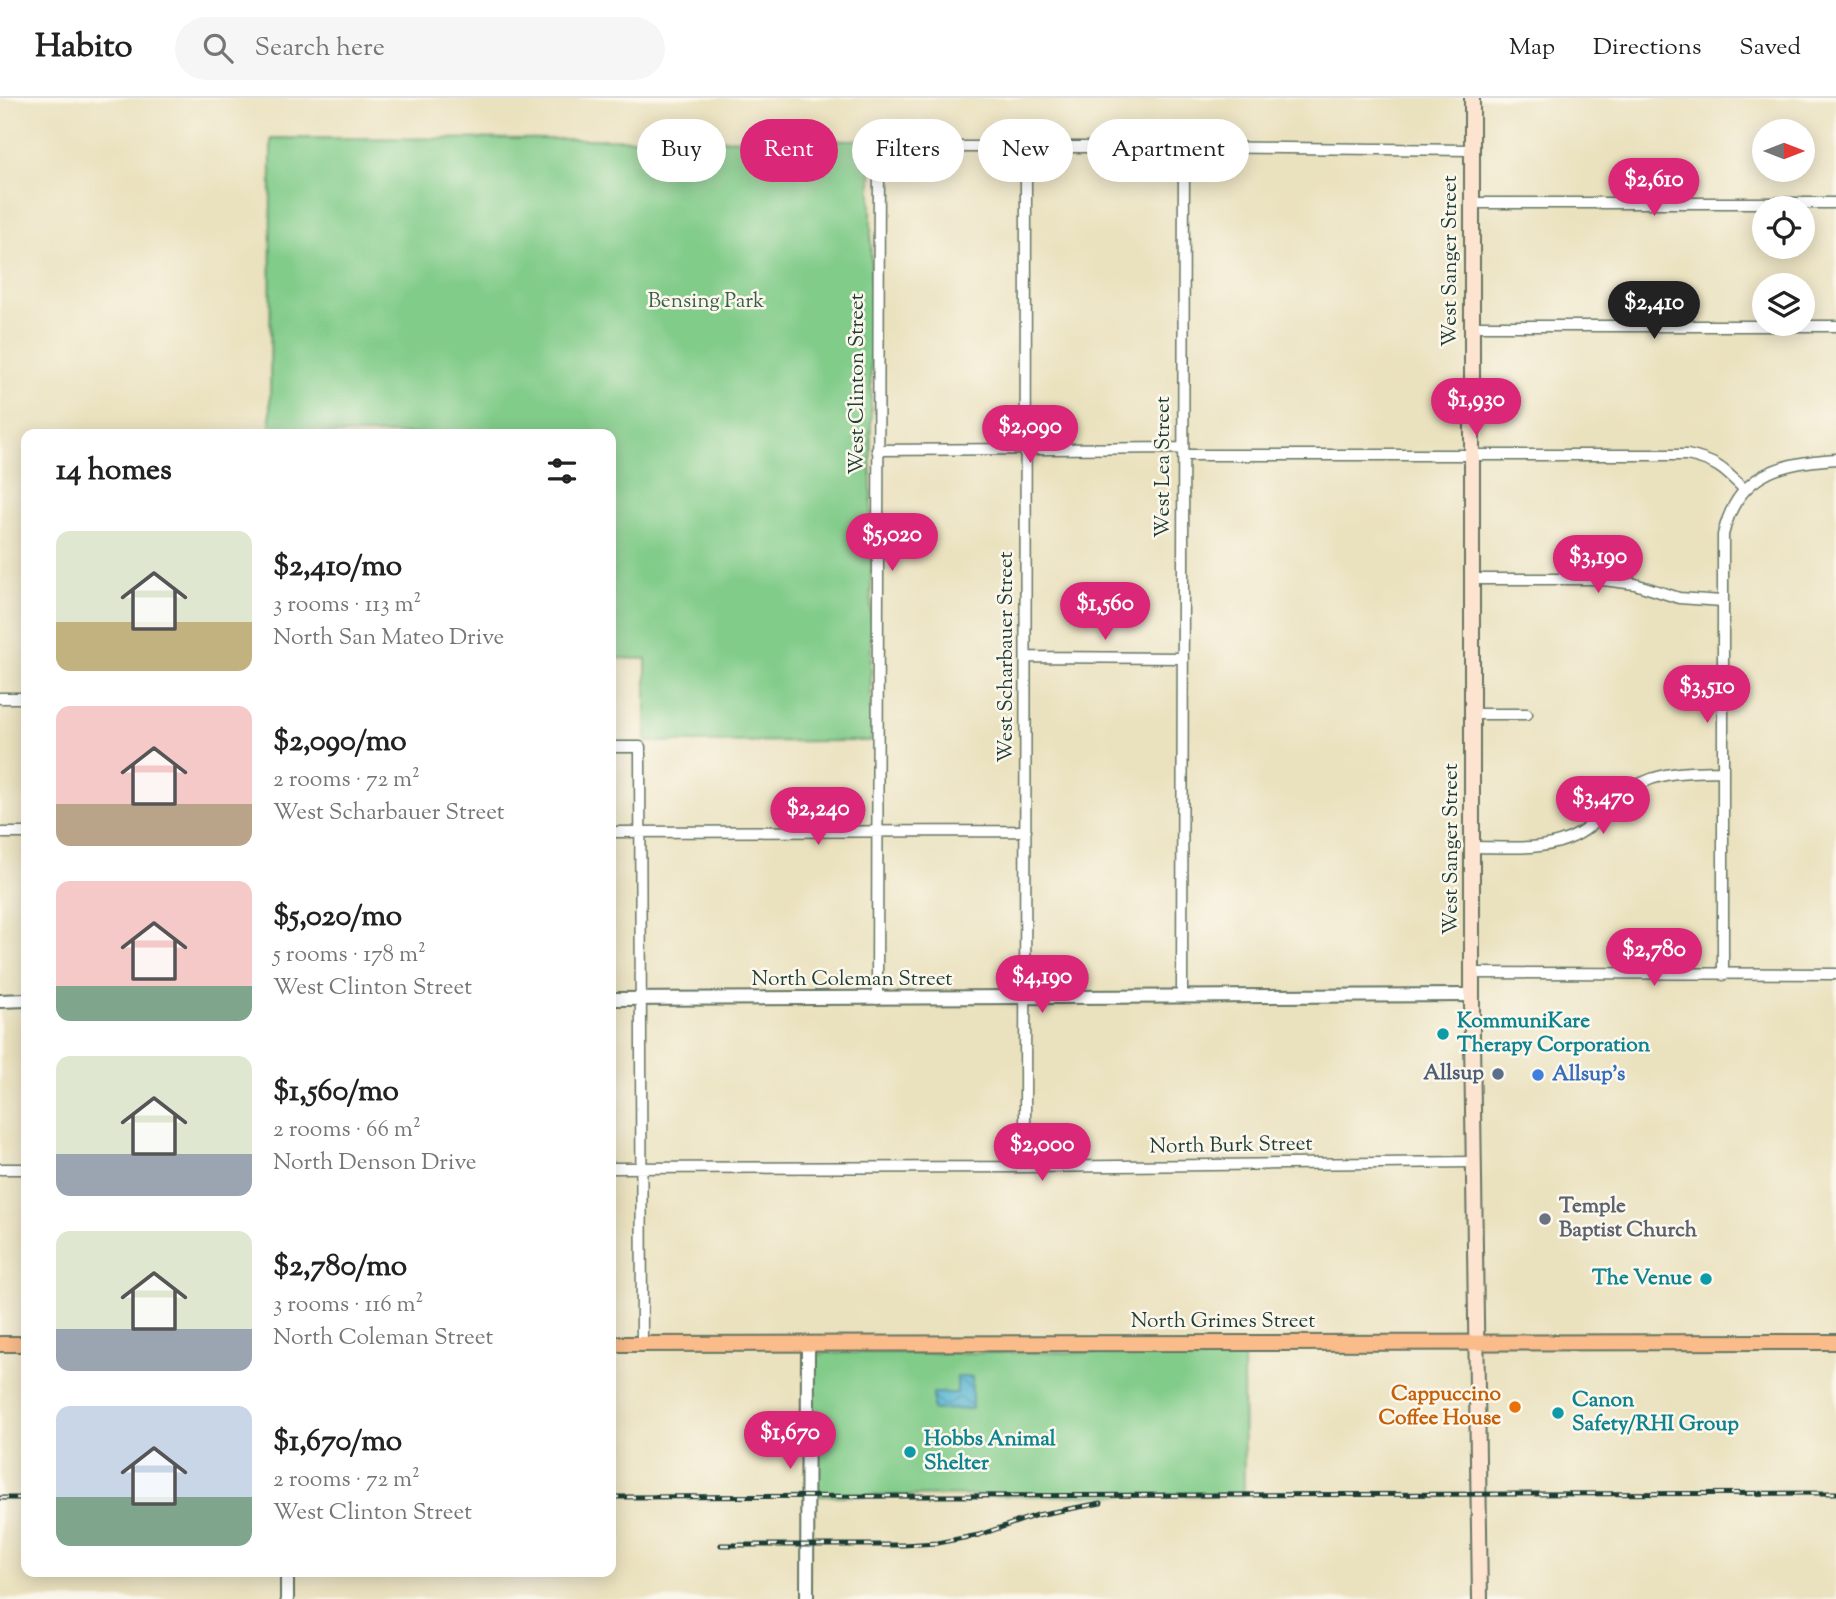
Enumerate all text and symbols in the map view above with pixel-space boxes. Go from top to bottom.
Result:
search box [175,17,665,80]
text: Habito [35,24,133,72]
icon: search [199,29,237,67]
text: Search here [255,30,385,67]
text: Map [1509,31,1555,65]
text: Directions [1593,31,1701,65]
text: Saved [1739,31,1801,65]
chip: Buy [637,119,726,182]
chip: Rent [740,119,838,182]
chip: Filters [852,119,964,182]
chip: New [978,119,1073,182]
chip: Apartment [1087,119,1249,182]
north arrow [1752,119,1815,182]
map controls [1752,119,1815,336]
pin: $2,610 [1597,158,1711,218]
text: $2,610 [1624,164,1684,197]
street label: West Sanger Street [1436,175,1466,347]
button: locate [1752,196,1815,259]
button: layers [1752,273,1815,336]
pin: $2,410 [1597,282,1711,341]
park label: Bensing Park [648,287,765,317]
text: $2,410 [1624,287,1684,320]
street label: West Clinton Street [843,293,873,475]
pin: $1,930 [1419,378,1533,438]
text: $1,930 [1447,384,1505,417]
street label: West Lea Street [1149,396,1179,538]
pin: $2,090 [973,406,1087,465]
text: $2,090 [998,411,1062,444]
text: 14 homes [56,450,172,493]
icon: filters [543,452,581,490]
pin: $5,020 [835,514,949,573]
text: $5,020 [862,519,922,552]
pin: $3,190 [1541,536,1655,595]
text: $3,190 [1569,541,1627,574]
text: $2,410/mo [273,546,402,589]
street label: West Scharbauer Street [992,551,1022,763]
icon: home [112,559,196,643]
pin: $1,560 [1048,582,1162,642]
text: $1,560 [1076,588,1134,621]
text: 3 rooms · 113 m² [273,589,421,622]
text: North San Mateo Drive [273,622,504,655]
pin: $3,510 [1650,666,1764,725]
text: $3,510 [1679,671,1735,704]
text: $2,090/mo [273,721,407,764]
icon: home [112,734,196,818]
street label: West Sanger Street [1437,763,1467,935]
text: 2 rooms · 72 m² [273,764,420,797]
pin: $3,470 [1546,776,1660,836]
text: $3,470 [1572,782,1634,815]
pin: $2,240 [761,788,875,847]
text: $2,240 [786,793,850,826]
text: West Scharbauer Street [273,797,505,830]
text: $5,020/mo [273,896,402,939]
icon: home [112,909,196,993]
pin: $2,780 [1597,928,1711,988]
text: $2,780 [1622,934,1686,967]
text: 5 rooms · 178 m² [273,939,426,972]
pin: $4,190 [985,956,1099,1015]
text: $4,190 [1012,961,1072,994]
street label: North Coleman Street [751,965,953,995]
text: West Clinton Street [273,972,472,1005]
place label: KommuniKare Therapy Corporation [1457,1007,1651,1061]
marker: KommuniKare Therapy Corporation [1435,1026,1451,1042]
place label: Allsup [1423,1059,1484,1089]
place label: Allsup's [1552,1060,1625,1090]
marker: Allsup [1490,1066,1506,1082]
marker: Allsup's [1530,1067,1546,1083]
text: $1,560/mo [273,1071,399,1114]
icon: home [112,1084,196,1168]
text: 2 rooms · 66 m² [273,1114,421,1147]
pin: $2,000 [985,1124,1099,1183]
text: $2,000 [1010,1129,1074,1162]
street label: North Burk Street [1149,1130,1313,1162]
text: North Denson Drive [273,1147,476,1180]
place label: Temple Baptist Church [1559,1192,1698,1246]
marker: Temple Baptist Church [1537,1211,1553,1227]
text: $2,780/mo [273,1246,407,1289]
icon: home [112,1259,196,1343]
place label: The Venue [1592,1264,1692,1294]
marker: The Venue [1698,1271,1714,1287]
text: 3 rooms · 116 m² [273,1289,423,1322]
street label: North Grimes Street [1131,1307,1315,1337]
text: North Coleman Street [273,1322,493,1355]
place label: Cappuccino Coffee House [1379,1380,1502,1434]
place label: Canon Safety/RHI Group [1572,1386,1739,1440]
marker: Cappuccino Coffee House [1507,1399,1523,1415]
marker: Canon Safety/RHI Group [1550,1405,1566,1421]
pin: $1,670 [733,1412,847,1471]
text: $1,670 [760,1417,820,1450]
text: $1,670/mo [273,1421,402,1464]
place label: Hobbs Animal Shelter [924,1425,1056,1479]
icon: home [112,1434,196,1518]
marker: Hobbs Animal Shelter [902,1444,918,1460]
text: 2 rooms · 72 m² [273,1464,420,1497]
text: West Clinton Street [273,1497,472,1530]

